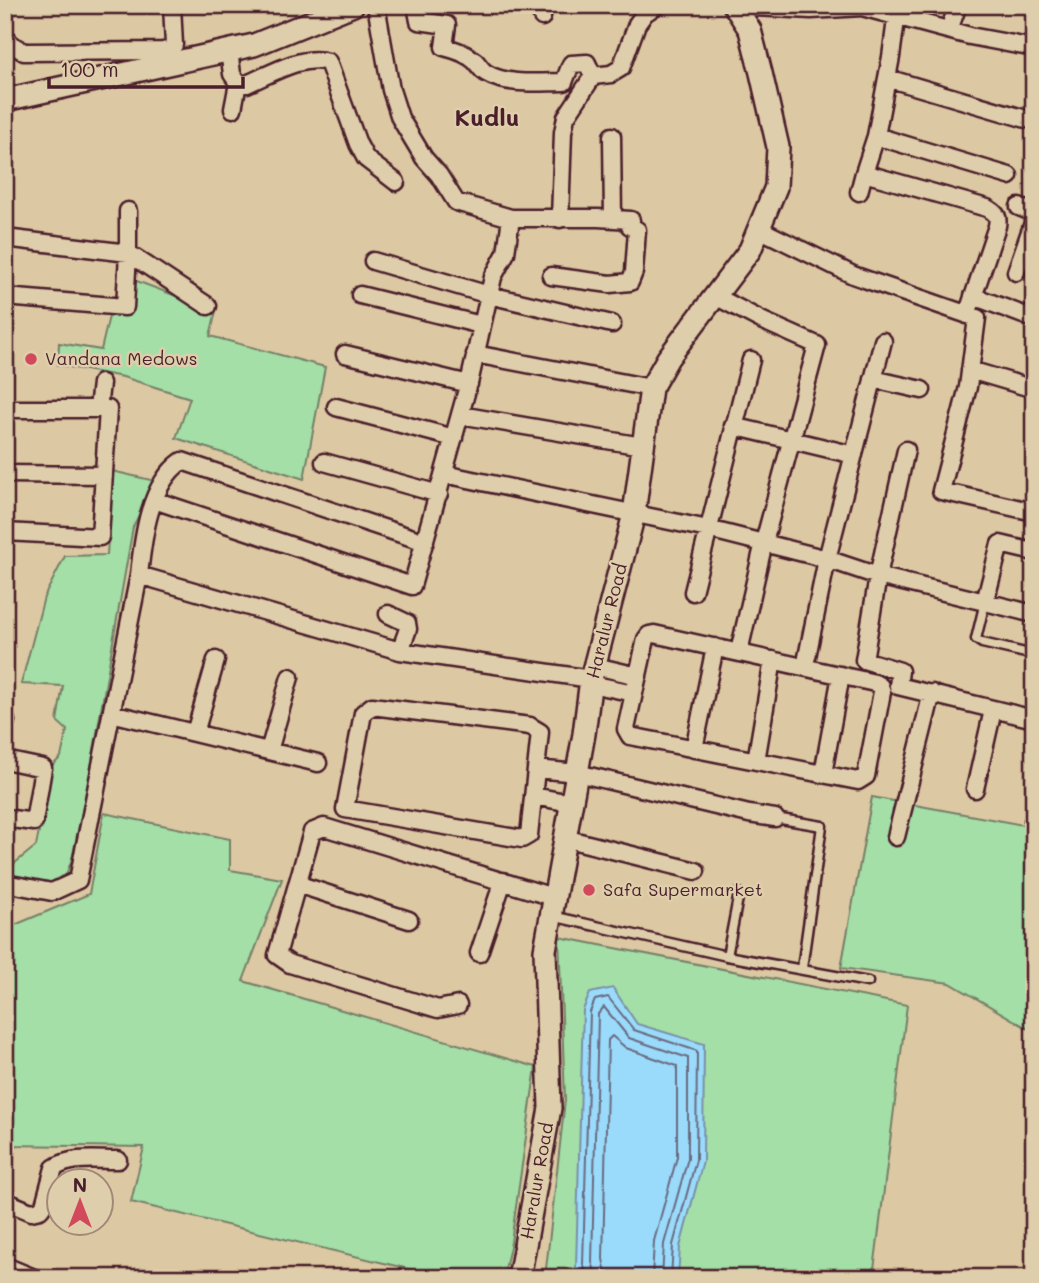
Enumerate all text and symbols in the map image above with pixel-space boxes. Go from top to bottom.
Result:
scale bar [49,46,243,90]
text: 100 m [60,55,119,82]
district label: Kudlu [455,101,519,132]
place label: Vandana Medows [45,346,198,370]
marker: Vandana Medows [23,351,39,367]
street label: Haralur Road [580,560,632,681]
place label: Safa Supermarket [603,877,763,901]
marker: Safa Supermarket [581,882,597,898]
street label: Haralur Road [514,1120,558,1241]
north arrow [46,1168,116,1238]
text: N [73,1172,87,1197]

